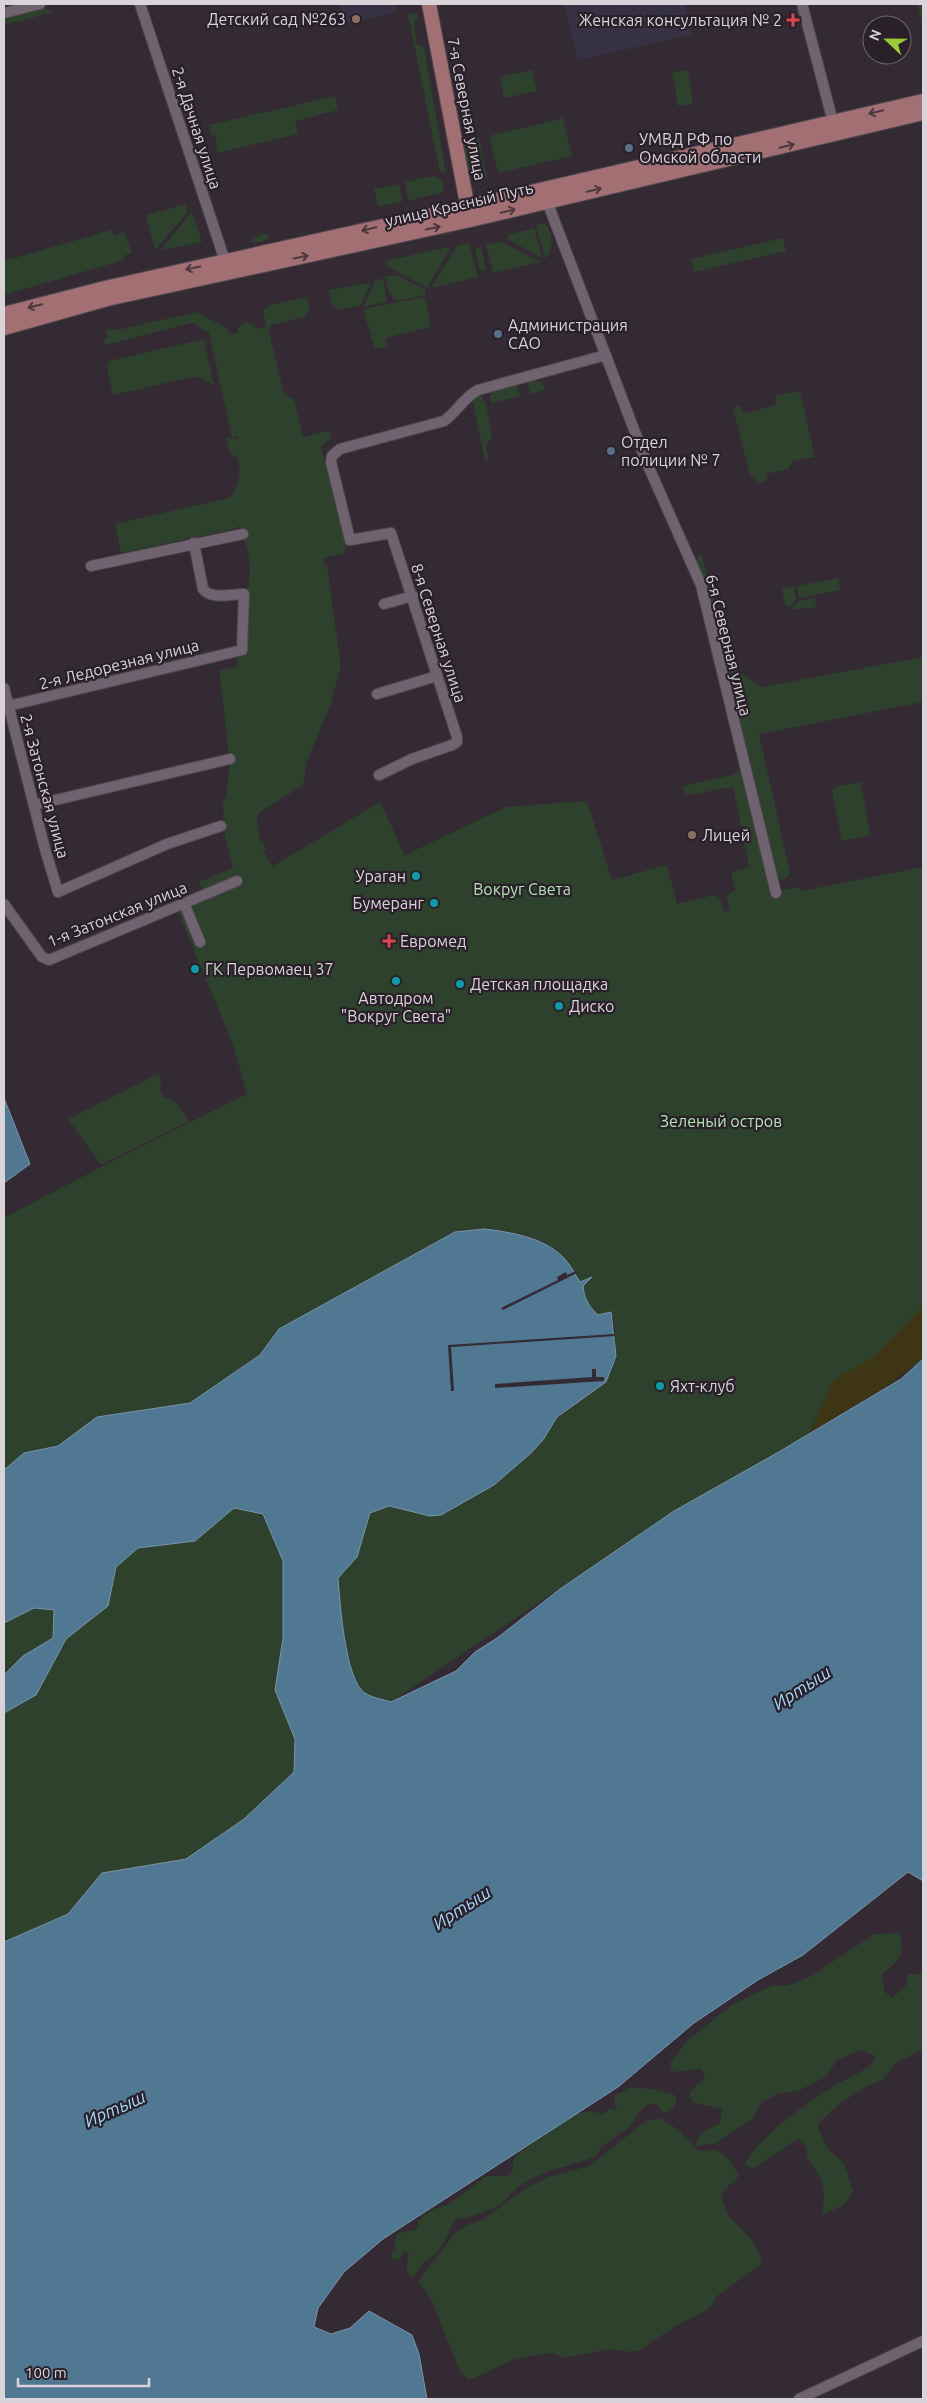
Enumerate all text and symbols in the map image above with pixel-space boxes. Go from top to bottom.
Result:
place label: Детский сад №263 [207,10,346,28]
place label: Женская консультация № 2 [579,11,782,29]
marker: Детский сад №263 [350,13,362,25]
marker: Женская консультация № 2 [786,13,800,27]
north arrow [862,15,912,65]
text: N [866,27,884,43]
street label: 7-я Северная улица [444,36,490,182]
street label: 2-я Дачная улица [169,65,225,191]
one-way arrow [868,108,884,117]
place label: УМВД РФ по Омской области [639,130,761,166]
one-way arrow [778,141,794,150]
marker: УМВД РФ по Омской области [623,142,635,154]
street label: улица Красный Путь [383,178,535,230]
one-way arrow [586,185,602,194]
one-way arrow [500,206,516,215]
one-way arrow [424,223,440,232]
one-way arrow [361,225,377,234]
one-way arrow [292,252,308,262]
one-way arrow [185,264,201,273]
one-way arrow [27,301,43,311]
place label: Администрация САО [508,316,628,352]
marker: Администрация САО [492,328,504,340]
place label: Отдел полиции № 7 [621,433,721,469]
marker: Отдел полиции № 7 [605,445,617,457]
street label: 8-я Северная улица [408,561,470,705]
street label: 6-я Северная улица [703,572,755,718]
street label: 2-я Ледорезная улица [37,635,201,693]
street label: 2-я Затонская улица [17,712,73,860]
place label: Лицей [702,826,750,844]
marker: Лицей [686,829,698,841]
place label: Ураган [356,867,406,885]
marker: Ураган [410,870,422,882]
street label: 1-я Затонская улица [45,878,189,950]
park label: Вокруг Света [473,880,571,898]
place label: Бумеранг [353,894,425,912]
marker: Бумеранг [428,897,440,909]
place label: Евромед [400,932,466,950]
marker: Евромед [382,934,396,948]
place label: ГК Первомаец 37 [205,960,333,978]
marker: ГК Первомаец 37 [189,963,201,975]
marker: Автодром "Вокруг Света" [390,975,402,987]
place label: Детская площадка [470,975,608,993]
marker: Детская площадка [454,978,466,990]
place label: Автодром "Вокруг Света" [341,989,451,1025]
place label: Диско [569,997,614,1015]
marker: Диско [553,1000,565,1012]
park label: Зеленый остров [660,1112,782,1130]
place label: Яхт-клуб [670,1377,735,1395]
marker: Яхт-клуб [654,1380,666,1392]
water label: Иртыш [769,1661,834,1713]
water label: Иртыш [429,1881,494,1933]
water label: Иртыш [81,2086,149,2130]
scale bar [18,2356,149,2388]
text: 100 m [25,2364,67,2381]

